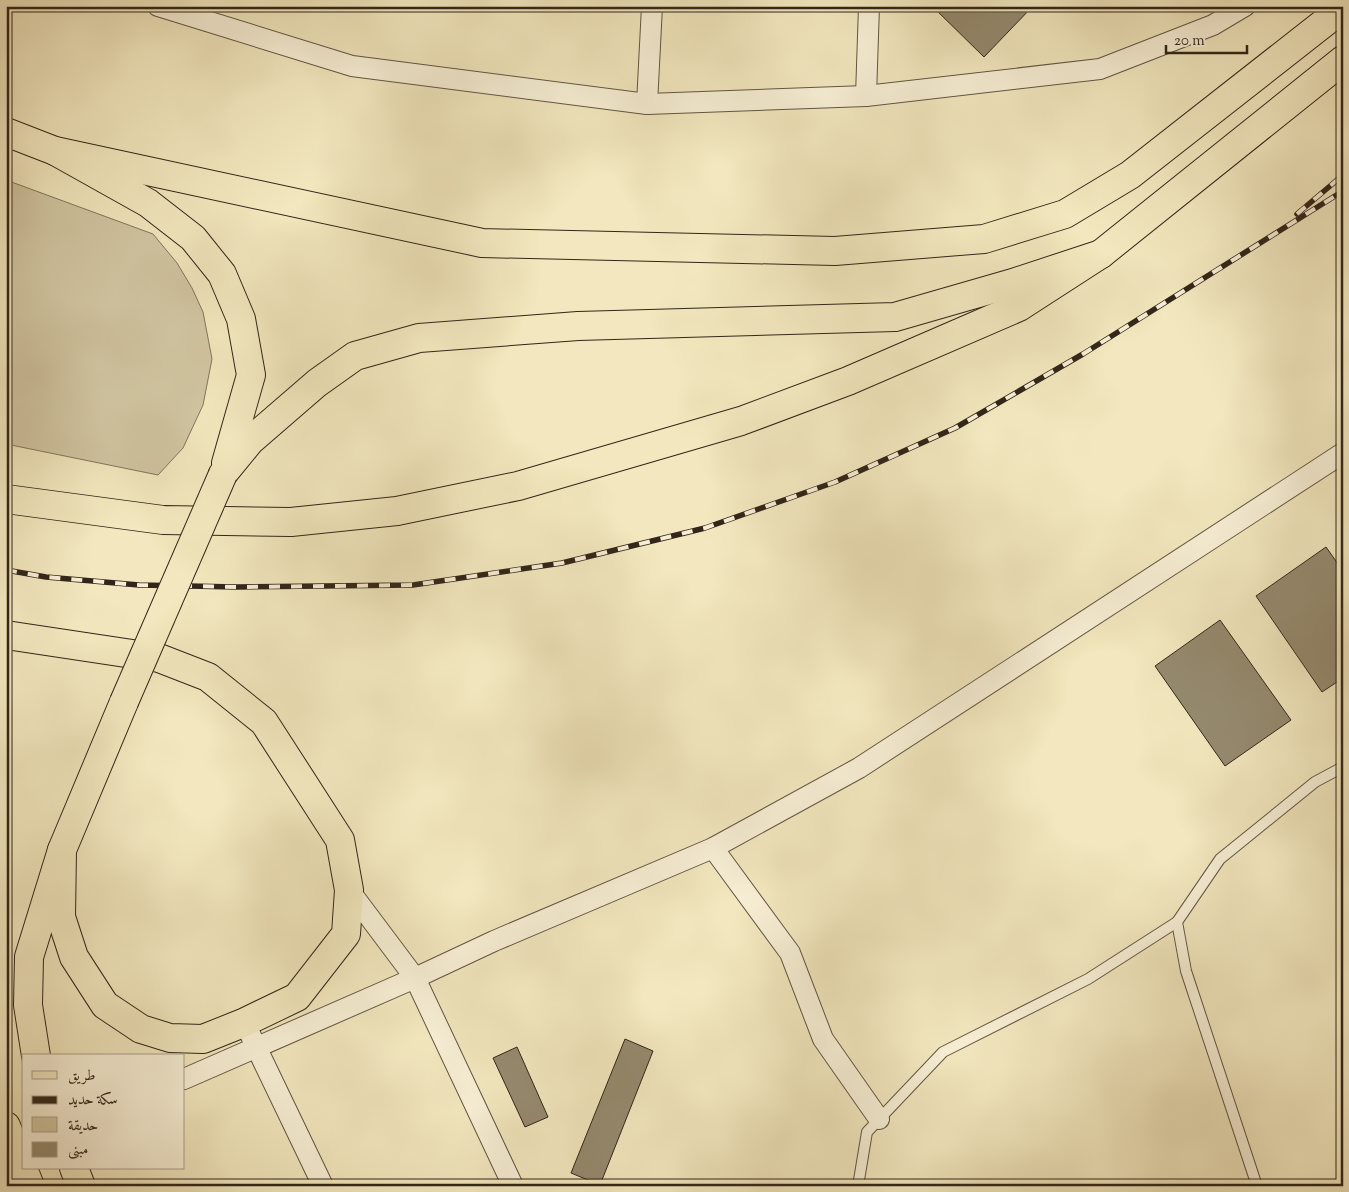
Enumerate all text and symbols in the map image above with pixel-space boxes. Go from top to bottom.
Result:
scale bar [1166,22,1248,54]
text: 20 m [1174,31,1205,52]
legend [22,1054,185,1170]
text: طريق [68,1066,95,1087]
text: سكة حديد [68,1090,118,1111]
text: حديقة [68,1116,98,1137]
text: مبنى [68,1140,88,1161]

